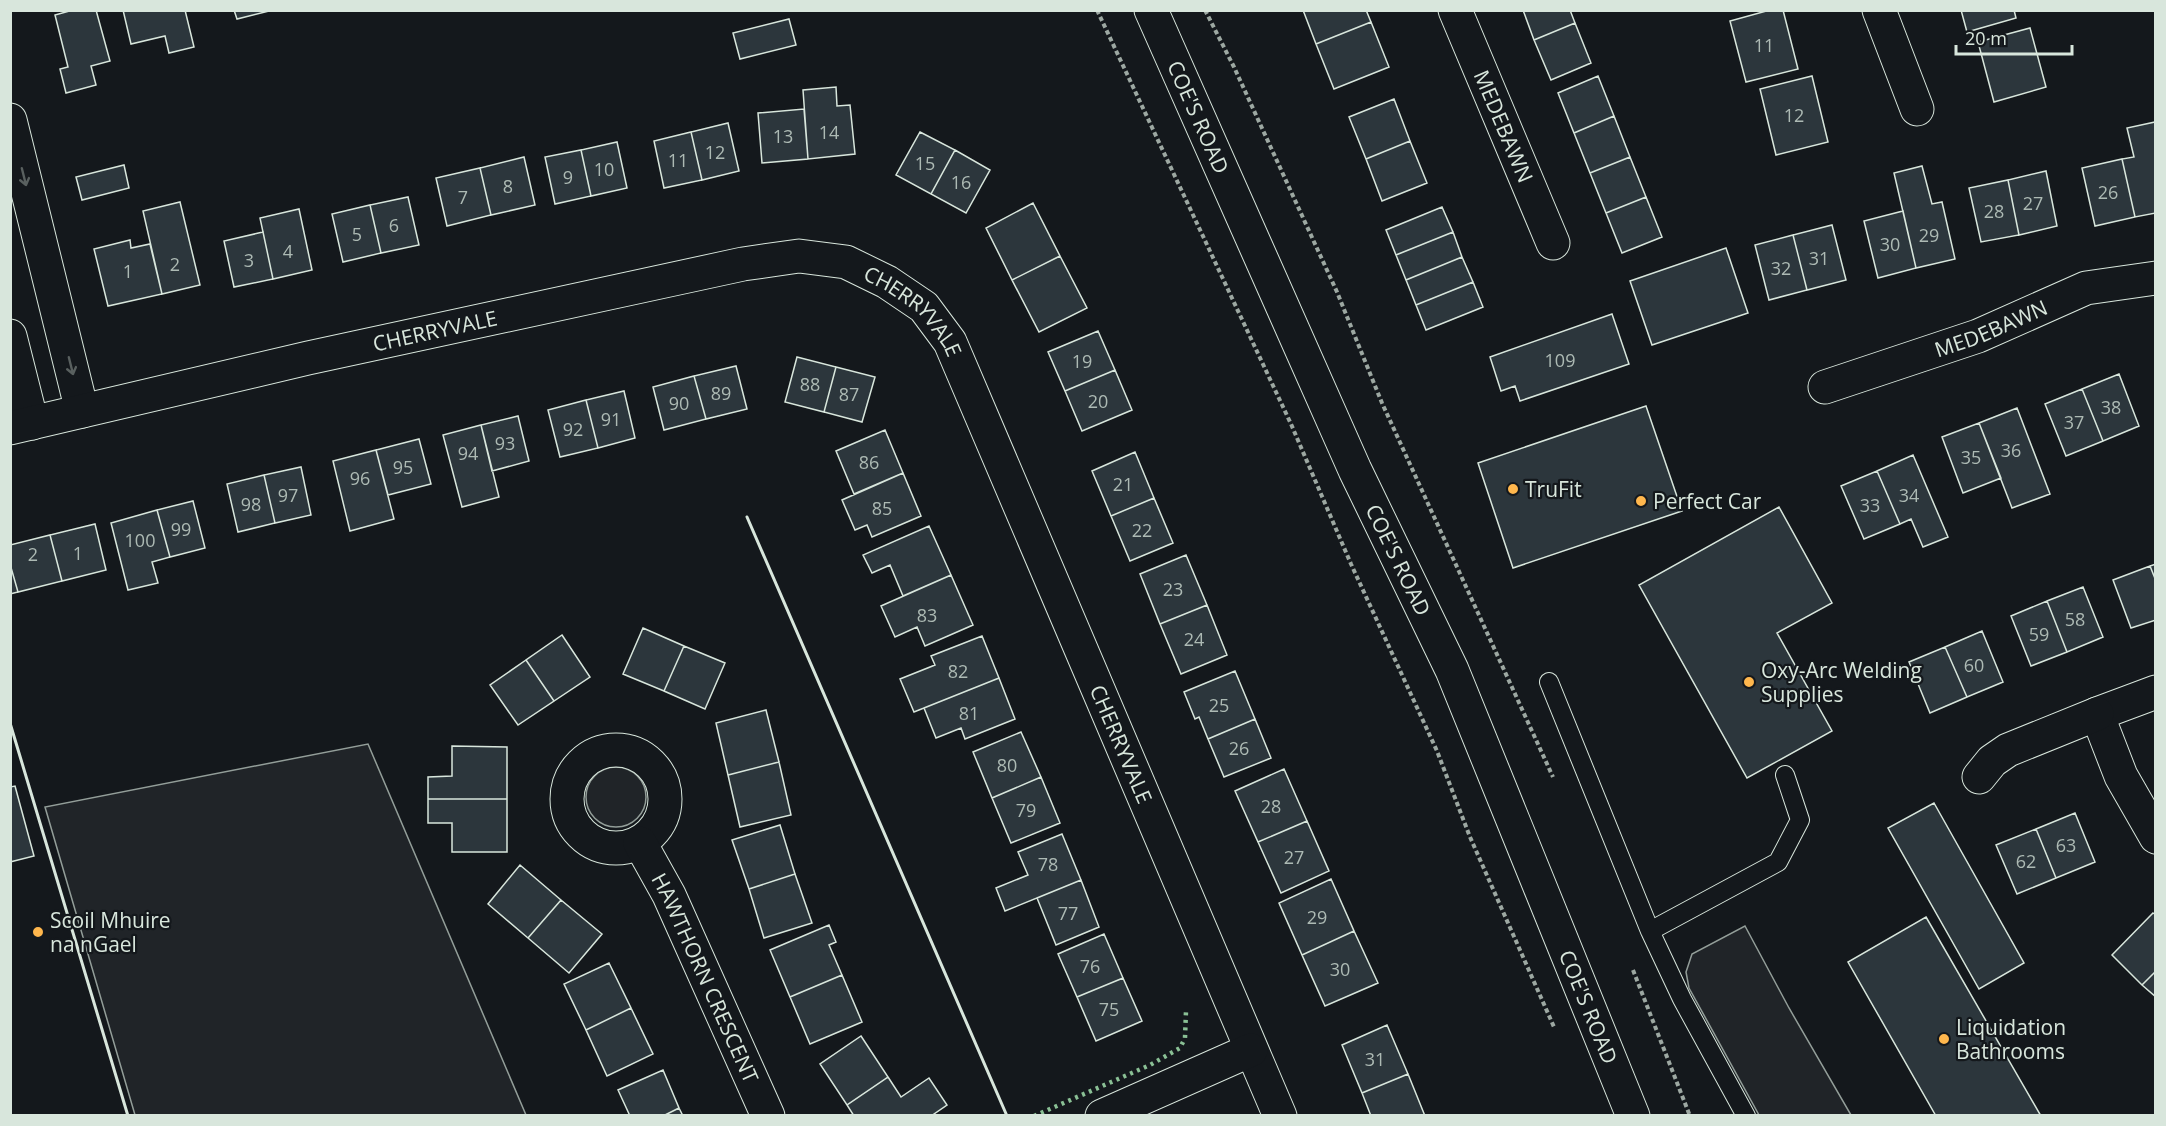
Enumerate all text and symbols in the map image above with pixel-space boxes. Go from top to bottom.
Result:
scale bar [1956,18,2072,56]
text: 20 m [1965,26,2007,50]
house number: 11 [1754,33,1774,57]
street label: COE'S ROAD [1161,56,1236,178]
street label: MEDEBAWN [1468,66,1540,187]
house number: 12 [1784,103,1804,127]
house number: 14 [819,120,839,144]
house number: 13 [773,124,793,148]
house number: 12 [705,140,725,164]
house number: 11 [668,148,688,172]
house number: 15 [915,151,935,175]
house number: 10 [594,157,614,181]
house number: 9 [563,165,573,189]
one-way arrow [19,167,31,186]
house number: 16 [951,170,971,194]
house number: 8 [503,174,513,198]
house number: 26 [2098,180,2118,204]
house number: 7 [458,185,468,209]
house number: 27 [2023,191,2043,215]
house number: 28 [1984,199,2004,223]
house number: 6 [389,213,399,237]
house number: 5 [352,222,362,246]
house number: 29 [1919,223,1939,247]
house number: 30 [1880,232,1900,256]
house number: 4 [283,239,293,263]
house number: 31 [1809,246,1829,270]
house number: 3 [244,248,254,272]
house number: 2 [170,252,180,276]
house number: 32 [1771,256,1791,280]
house number: 1 [123,259,133,283]
street label: CHERRYVALE [859,259,968,361]
street label: MEDEBAWN [1931,293,2052,364]
street label: CHERRYVALE [370,304,500,358]
house number: 109 [1545,348,1575,372]
house number: 19 [1072,349,1092,373]
one-way arrow [65,356,77,375]
house number: 88 [800,372,820,396]
house number: 89 [711,381,731,405]
house number: 87 [839,382,859,406]
house number: 20 [1088,389,1108,413]
house number: 90 [669,391,689,415]
house number: 38 [2101,395,2121,419]
house number: 91 [601,407,621,431]
house number: 37 [2064,410,2084,434]
house number: 92 [563,417,583,441]
house number: 93 [495,431,515,455]
house number: 36 [2001,438,2021,462]
house number: 94 [458,441,478,465]
house number: 35 [1961,445,1981,469]
house number: 86 [859,450,879,474]
house number: 95 [393,455,413,479]
house number: 96 [350,466,370,490]
house number: 21 [1113,472,1133,496]
place label: TruFit [1525,475,1582,503]
marker: TruFit [1506,482,1520,496]
house number: 97 [278,483,298,507]
house number: 34 [1899,483,1919,507]
place label: Perfect Car [1653,487,1762,515]
house number: 98 [241,492,261,516]
house number: 33 [1860,493,1880,517]
marker: Perfect Car [1634,494,1648,508]
house number: 85 [872,496,892,520]
street label: COE'S ROAD [1360,499,1437,620]
house number: 99 [171,517,191,541]
house number: 22 [1132,518,1152,542]
house number: 100 [125,528,155,552]
house number: 1 [73,541,83,565]
house number: 2 [28,542,38,566]
house number: 23 [1163,577,1183,601]
house number: 83 [917,603,937,627]
house number: 58 [2065,607,2085,631]
house number: 59 [2029,622,2049,646]
house number: 24 [1184,627,1204,651]
house number: 60 [1964,653,1984,677]
place label: Oxy-Arc Welding Supplies [1761,656,1922,708]
house number: 82 [948,659,968,683]
marker: Oxy-Arc Welding Supplies [1742,675,1756,689]
street label: CHERRYVALE [1084,680,1159,808]
house number: 25 [1209,693,1229,717]
house number: 81 [959,701,979,725]
house number: 26 [1229,736,1249,760]
house number: 80 [997,753,1017,777]
house number: 28 [1261,794,1281,818]
house number: 79 [1016,798,1036,822]
house number: 63 [2056,833,2076,857]
house number: 27 [1284,845,1304,869]
house number: 62 [2016,849,2036,873]
house number: 78 [1038,852,1058,876]
street label: HAWTHORN CRESCENT [645,868,765,1087]
house number: 77 [1058,901,1078,925]
house number: 29 [1307,905,1327,929]
place label: Scoil Mhuire na nGael [50,906,171,958]
marker: Scoil Mhuire na nGael [31,925,45,939]
street label: COE'S ROAD [1553,946,1624,1068]
house number: 76 [1080,954,1100,978]
house number: 30 [1330,957,1350,981]
house number: 75 [1099,997,1119,1021]
place label: Liquidation Bathrooms [1956,1013,2066,1065]
marker: Liquidation Bathrooms [1937,1032,1951,1046]
house number: 31 [1365,1047,1385,1071]

